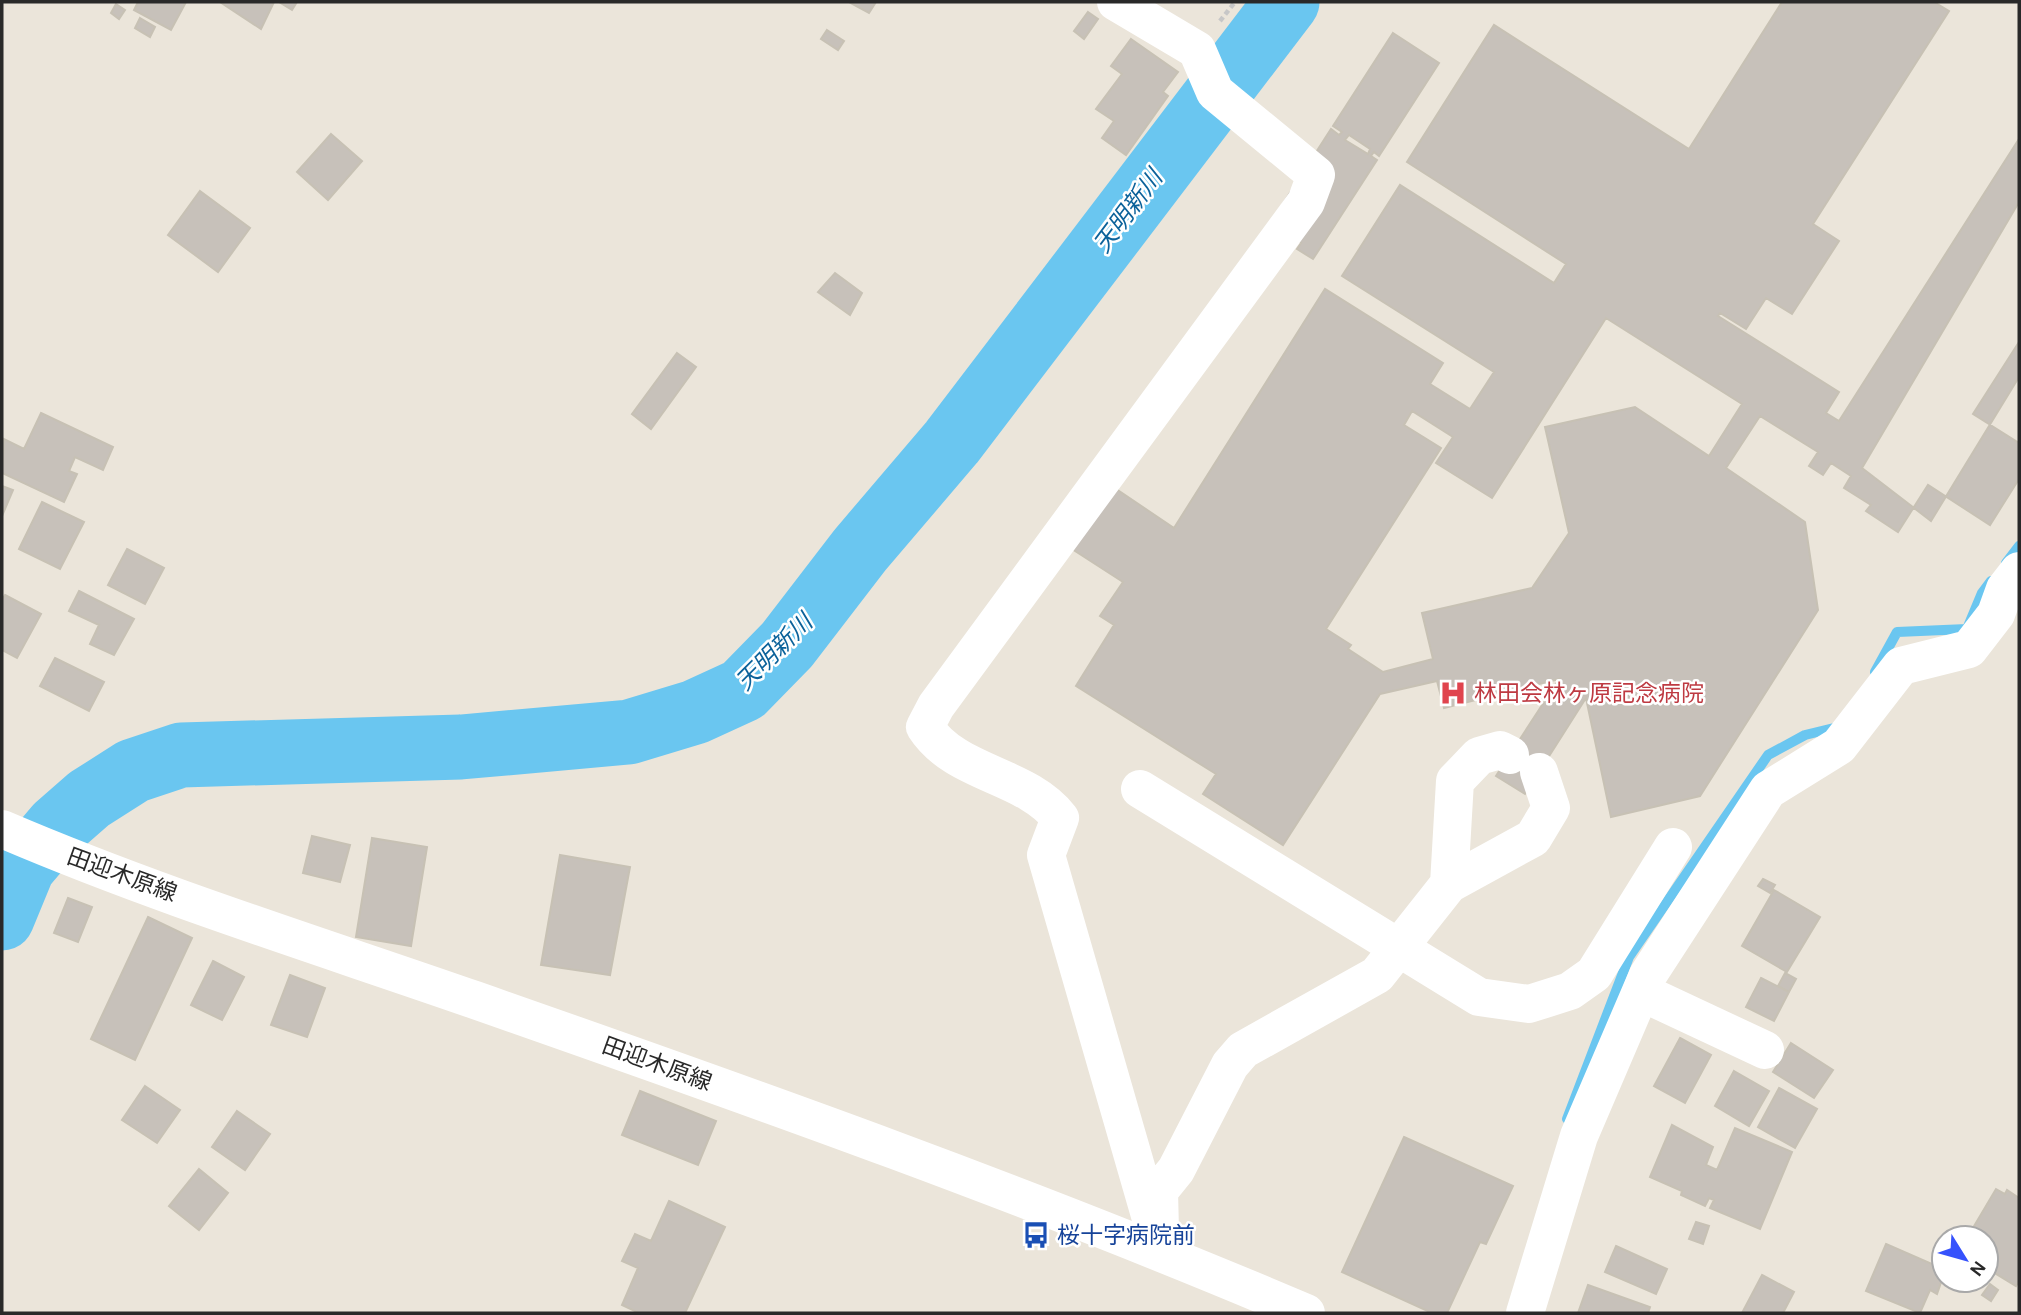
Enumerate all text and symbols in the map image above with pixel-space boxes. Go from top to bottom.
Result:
water label: 天明新川 [1088,162,1170,258]
water label: 天明新川 [730,606,820,696]
hospital icon: 林田会林ヶ原記念病院 [1438,678,1468,708]
place label: 林田会林ヶ原記念病院 [1474,680,1704,707]
street label: 田迎木原線 [63,843,181,907]
street label: 田迎木原線 [598,1032,716,1096]
bus stop icon: 桜十字病院前 [1021,1220,1051,1250]
place label: 桜十字病院前 [1057,1222,1195,1249]
north arrow [1930,1224,2000,1294]
text: N [1965,1257,1991,1281]

